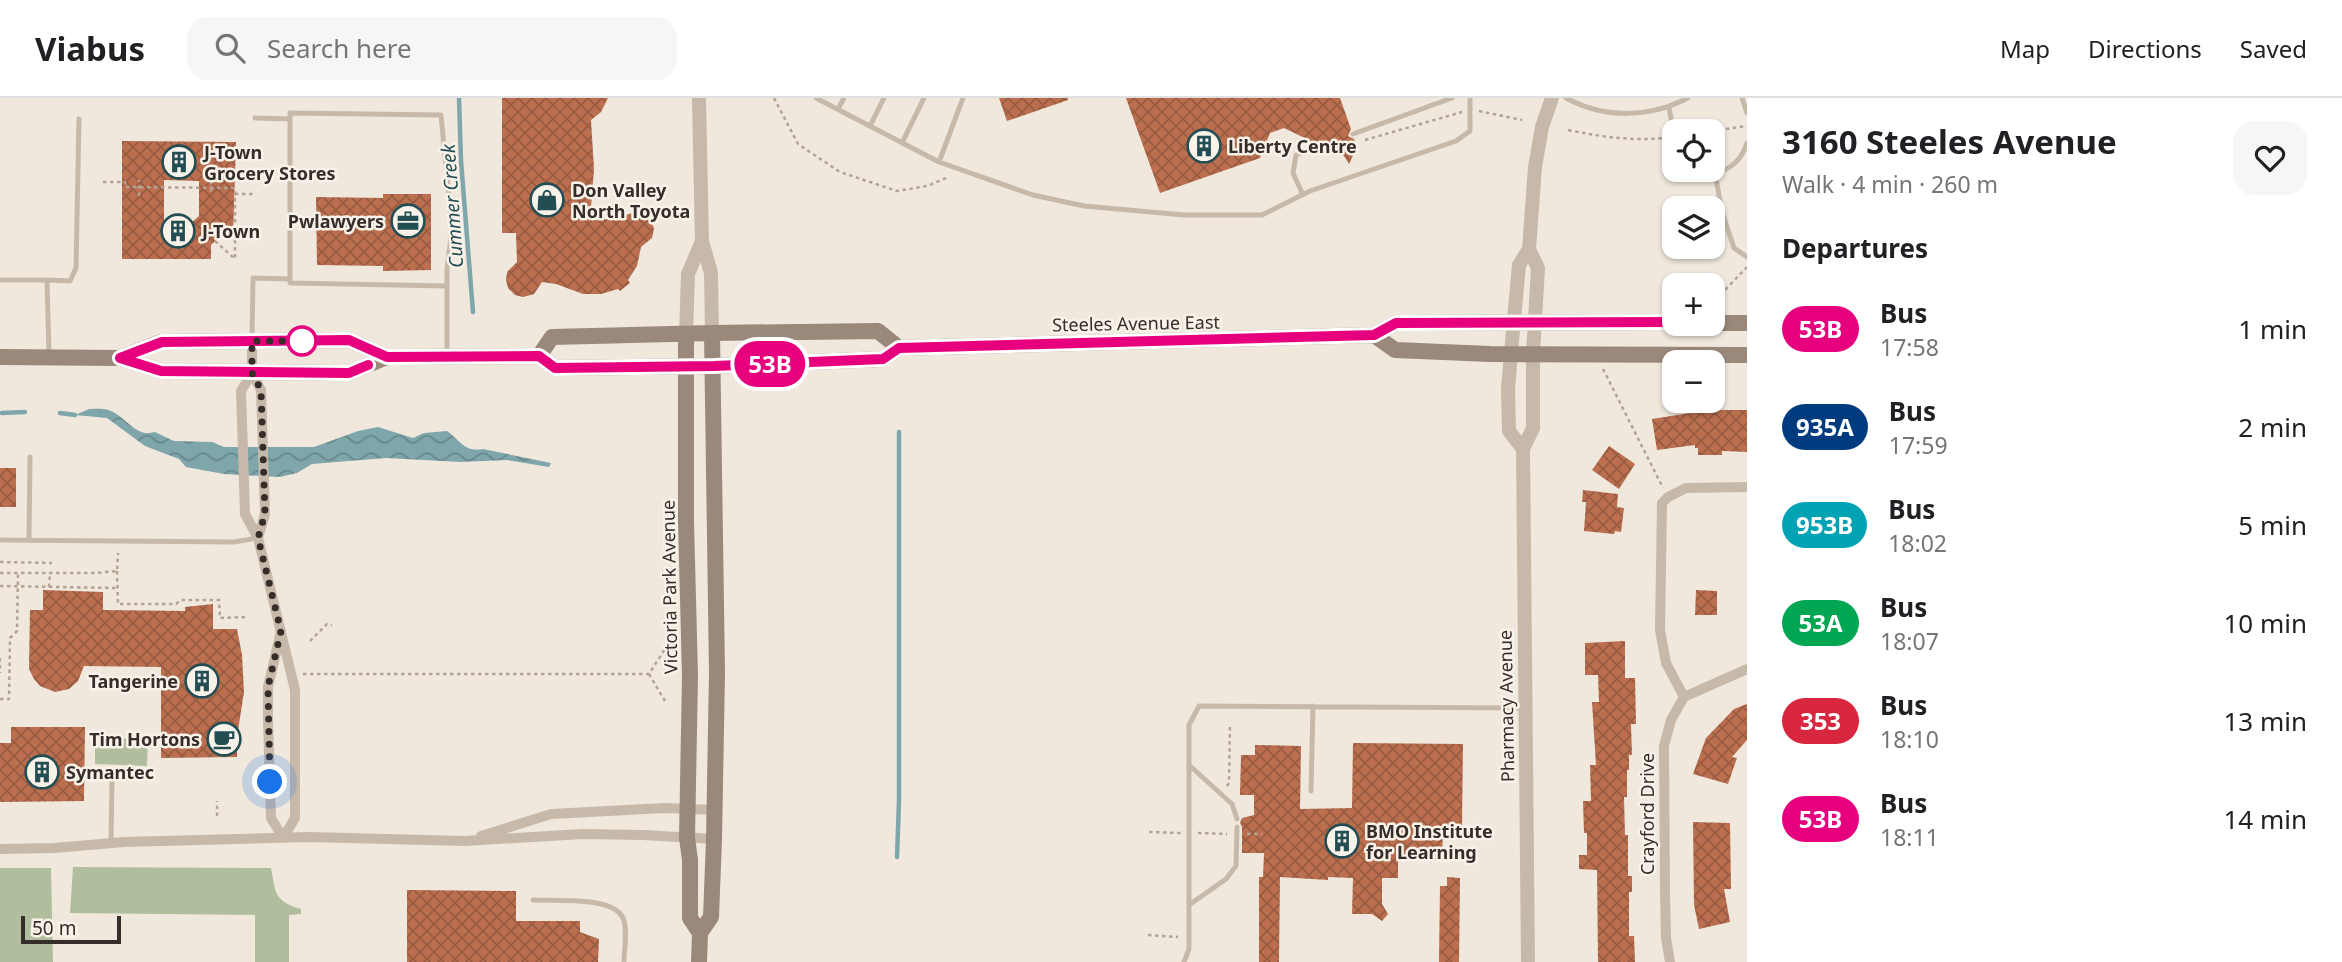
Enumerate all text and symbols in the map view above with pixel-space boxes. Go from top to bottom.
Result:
search box [187,17,677,80]
text: Viabus [35,26,145,71]
icon: search [211,29,249,67]
text: Search here [267,30,412,66]
text: Map [2000,32,2050,65]
text: Directions [2088,32,2202,65]
text: Saved [2240,32,2307,65]
map controls [1662,119,1725,413]
button: locate [1662,119,1725,182]
text: 3160 Steeles Avenue [1782,119,2117,164]
button: heart [2233,121,2307,195]
building icon: Liberty Centre [1185,127,1223,165]
place label: Liberty Centre [1228,134,1357,158]
place label: J-Town Grocery Stores [202,140,335,185]
building icon: J-Town Grocery Stores [160,143,198,181]
water label: Cummer Creek [435,143,469,269]
text: Walk · 4 min · 260 m [1782,168,1998,200]
place label: Don Valley North Toyota [572,178,690,223]
shop icon: Don Valley North Toyota [528,181,566,219]
button: layers [1662,196,1725,259]
office icon: Pwlawyers [389,202,427,240]
place label: Pwlawyers [288,209,384,233]
building icon: J-Town [159,212,197,250]
place label: J-Town [200,219,260,243]
text: Departures [1782,230,1928,266]
button: + [1662,273,1725,336]
text: Bus [1880,295,1927,331]
street label: Steeles Avenue East [1052,310,1221,336]
text: 1 min [2238,311,2307,347]
text: 53B [1799,312,1842,345]
unlabelled marker [287,326,317,356]
text: 17:58 [1880,331,1939,363]
line badge: 53B [730,341,810,387]
text: 53B [748,347,792,380]
button: − [1662,350,1725,413]
text: Bus [1889,393,1936,429]
text: 2 min [2238,409,2307,445]
text: 935A [1796,410,1854,443]
text: 17:59 [1889,429,1948,461]
text: Bus [1888,491,1935,527]
street label: Victoria Park Avenue [655,500,683,674]
text: 5 min [2238,507,2307,543]
text: 953B [1796,508,1853,541]
text: 18:02 [1888,527,1947,559]
text: Bus [1880,589,1927,625]
text: 10 min [2223,605,2307,641]
text: 53A [1798,606,1843,639]
text: 18:07 [1880,625,1939,657]
street label: Pharmacy Avenue [1493,630,1519,782]
building icon: Tangerine [183,662,221,700]
place label: Tangerine [89,669,178,693]
text: Bus [1880,687,1927,723]
text: 13 min [2223,703,2307,739]
text: 353 [1800,704,1841,737]
cafe icon: Tim Hortons [205,720,243,758]
text: 18:10 [1880,723,1939,755]
place label: Tim Hortons [89,727,200,751]
building icon: Symantec [23,753,61,791]
street label: Crayford Drive [1635,753,1659,875]
place label: Symantec [66,760,154,784]
your location [252,764,287,799]
text: Bus [1880,785,1927,821]
text: 14 min [2223,801,2307,837]
text: 53B [1799,802,1842,835]
place label: BMO Institute for Learning [1366,819,1493,864]
text: 18:11 [1880,821,1939,853]
building icon: BMO Institute for Learning [1323,822,1361,860]
scale bar [21,913,121,945]
text: 50 m [32,915,76,941]

